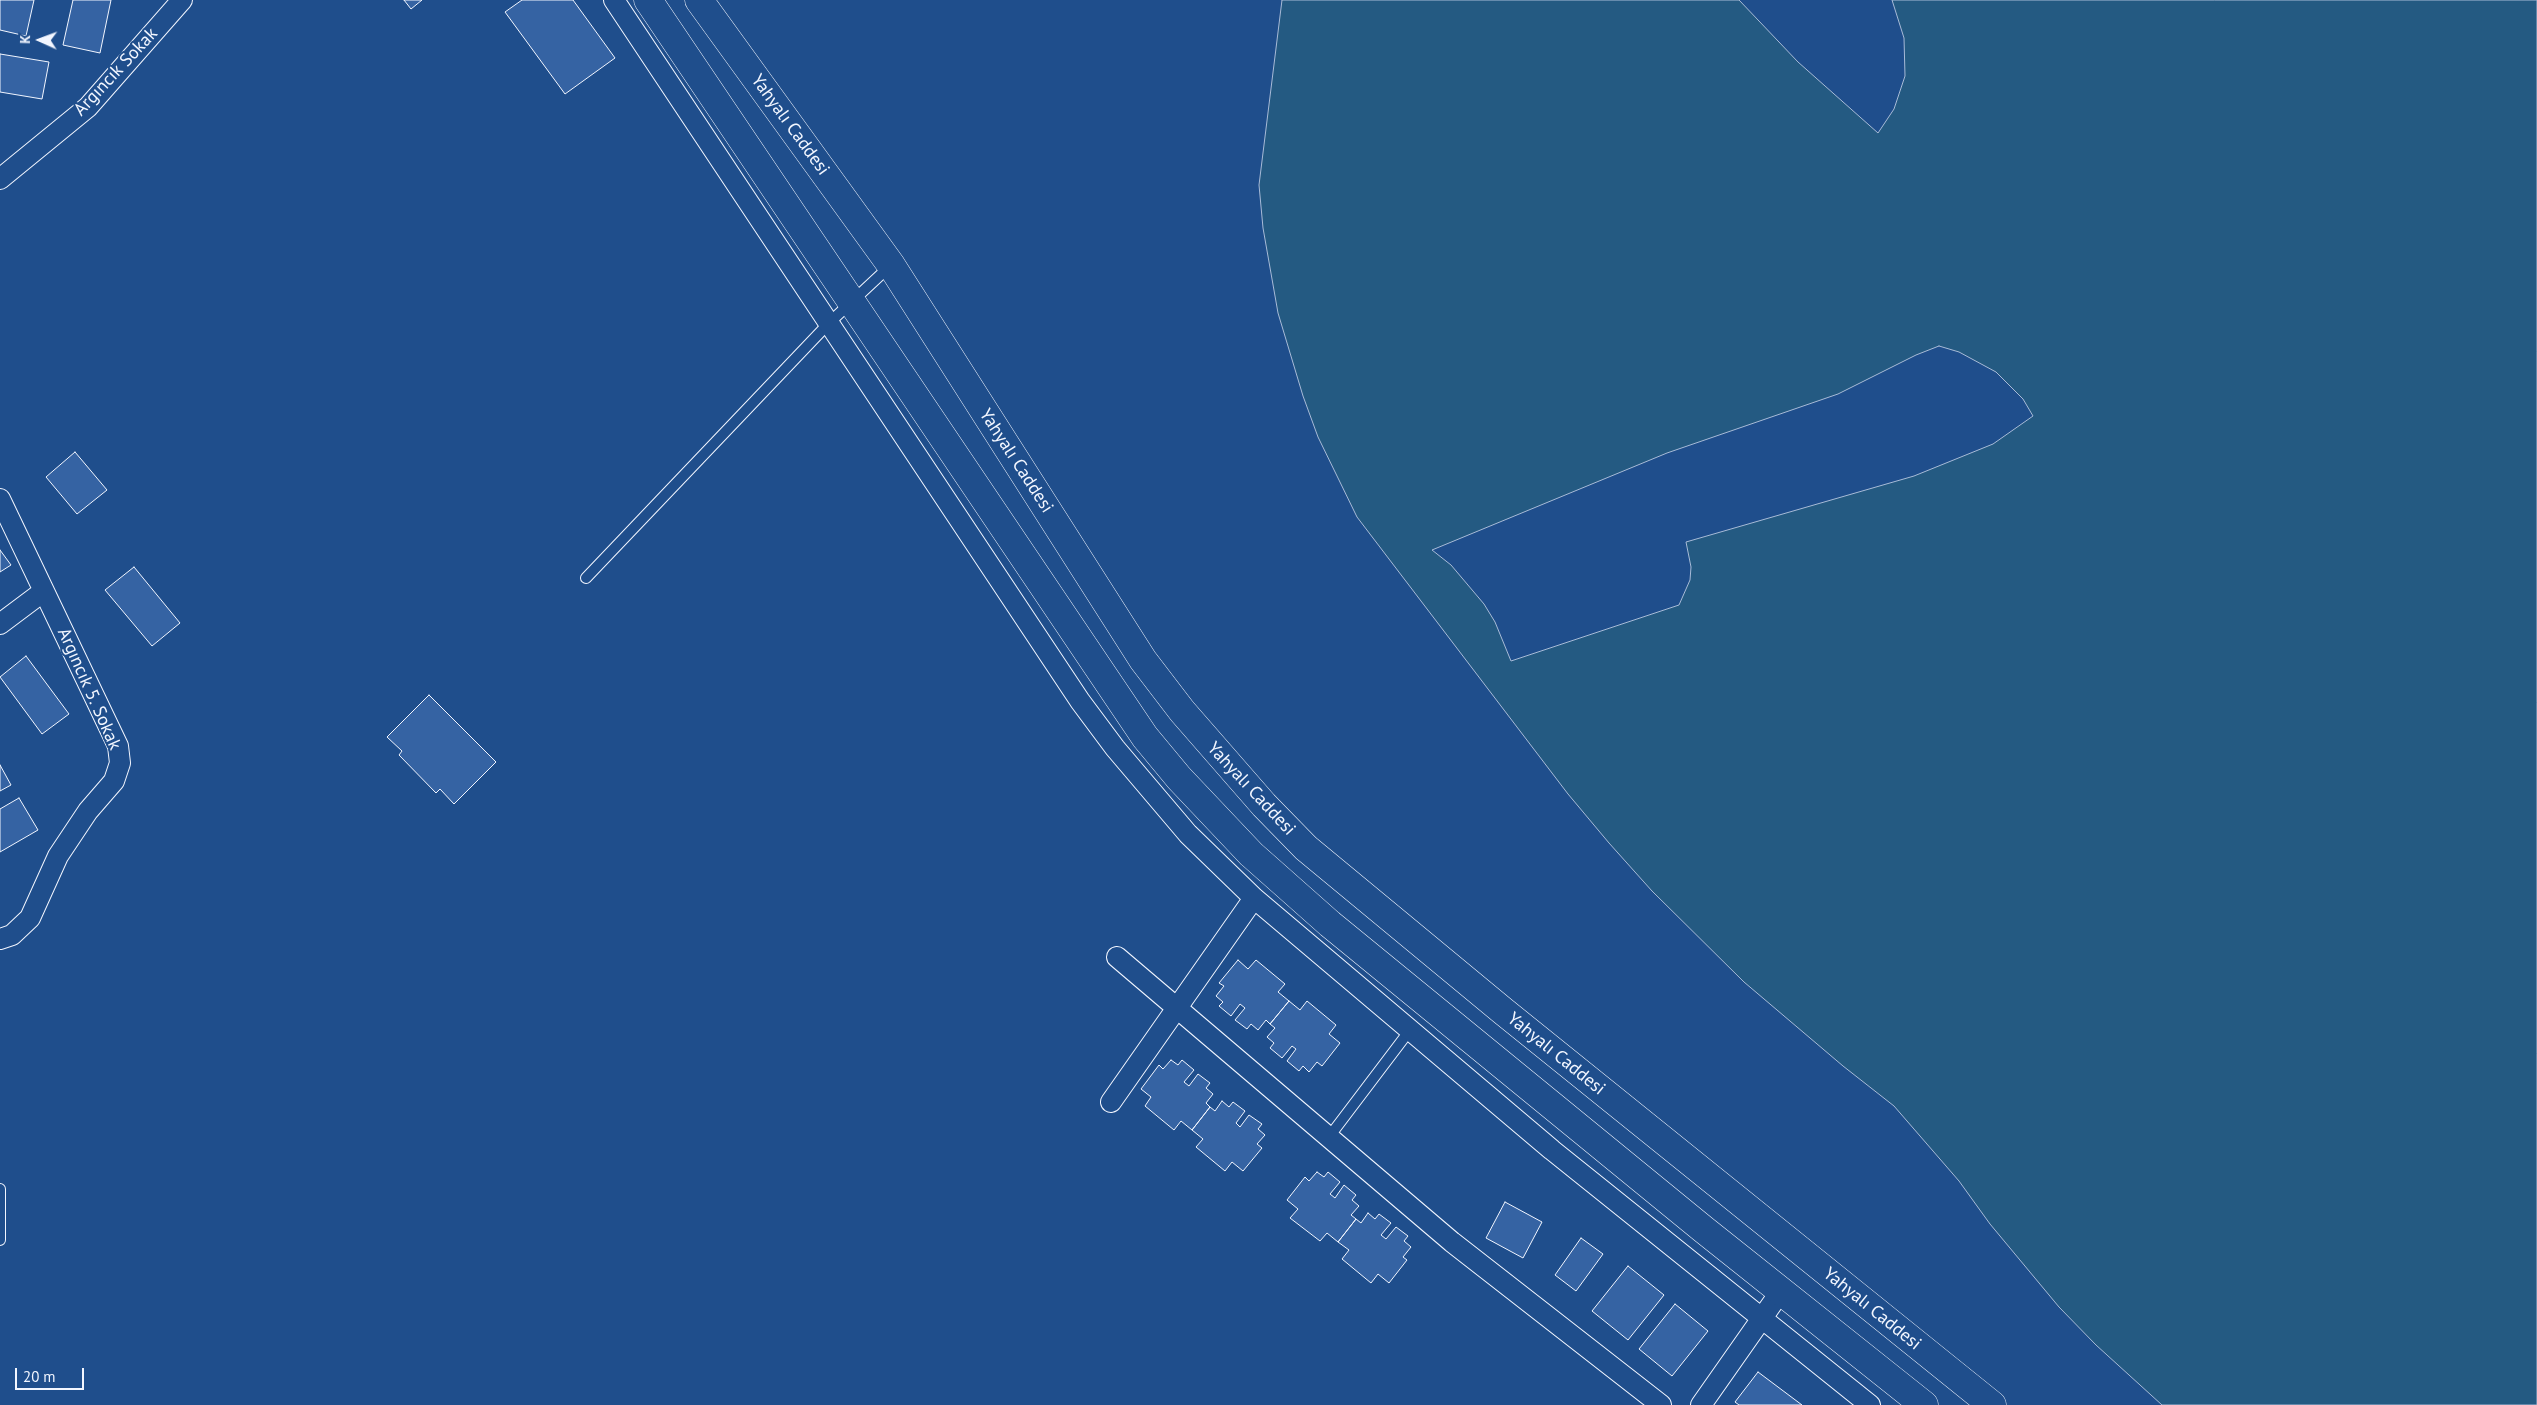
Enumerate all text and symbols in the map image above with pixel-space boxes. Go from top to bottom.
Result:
north arrow [15,15,65,65]
street label: Argıncık Sokak [70,23,162,121]
text: K [16,35,34,44]
street label: Yahyalı Caddesi [746,70,834,180]
street label: Yahyalı Caddesi [974,405,1058,517]
street label: Argıncık 5. Sokak [52,625,126,753]
street label: Yahyalı Caddesi [1202,738,1300,840]
street label: Yahyalı Caddesi [1503,1008,1609,1100]
street label: Yahyalı Caddesi [1819,1263,1925,1355]
scale bar [18,1358,86,1390]
text: 20 m [23,1367,56,1386]

